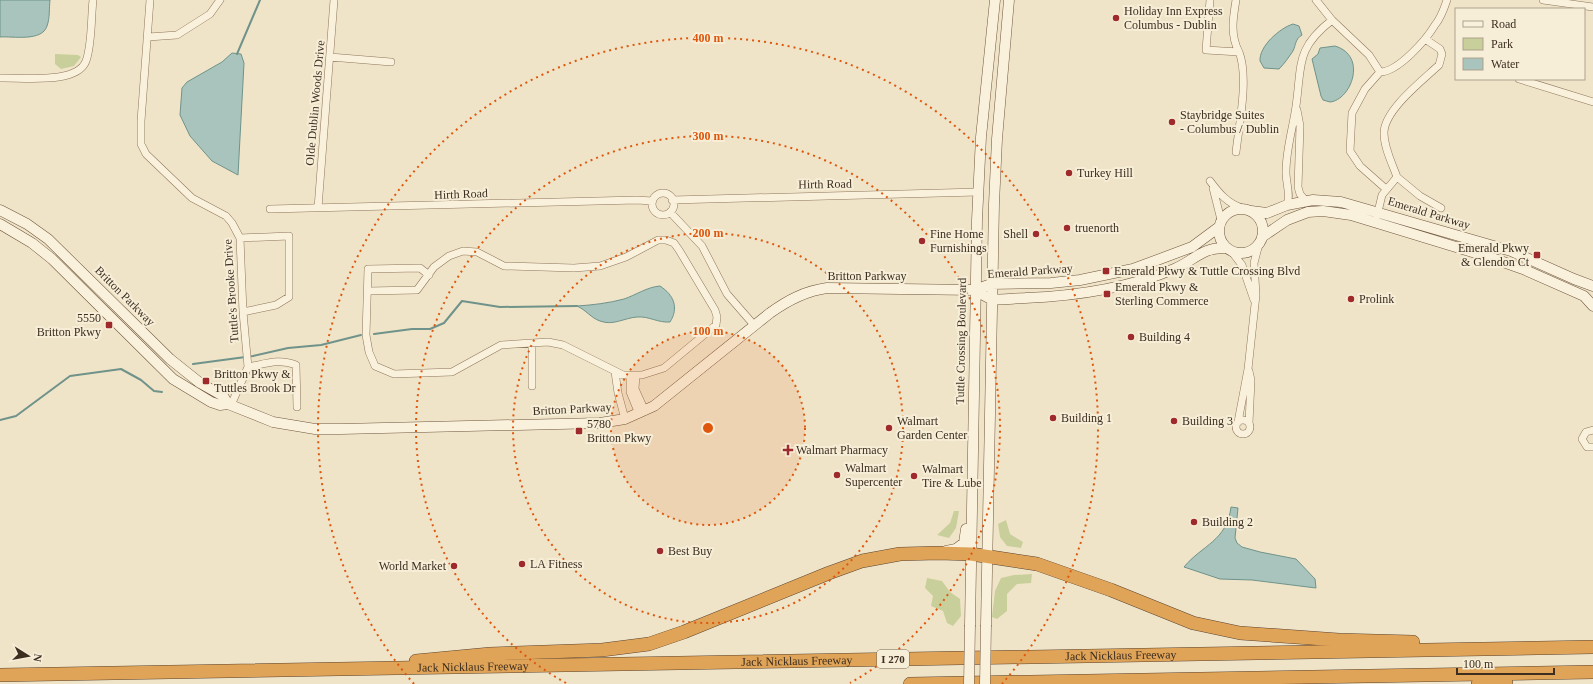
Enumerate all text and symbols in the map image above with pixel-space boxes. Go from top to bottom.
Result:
place label: Holiday Inn Express Columbus - Dublin [1124,4,1223,32]
legend [1455,8,1585,80]
marker: Holiday Inn Express Columbus - Dublin [1111,13,1121,23]
text: Road [1491,17,1516,31]
text: 400 m [693,31,724,45]
text: Park [1491,37,1513,51]
street label: Olde Dublin Woods Drive [303,40,327,166]
text: Water [1491,57,1519,71]
place label: Staybridge Suites - Columbus / Dublin [1180,108,1279,136]
marker: Staybridge Suites - Columbus / Dublin [1167,117,1177,127]
text: 300 m [693,129,724,143]
place label: Turkey Hill [1077,166,1134,180]
marker: Turkey Hill [1064,168,1074,178]
street label: Hirth Road [798,177,852,191]
street label: Hirth Road [434,186,488,202]
street label: Emerald Parkway [1386,194,1472,232]
place label: truenorth [1075,221,1119,235]
marker: truenorth [1062,223,1072,233]
text: 200 m [693,226,724,240]
place label: Fine Home Furnishings [930,227,987,255]
place label: Shell [1003,227,1029,241]
marker: Shell [1031,229,1041,239]
marker: Fine Home Furnishings [917,236,927,246]
street label: Tuttle's Brooke Drive [220,239,242,343]
place label: Emerald Pkwy & Glendon Ct [1458,241,1530,269]
marker: Emerald Pkwy & Glendon Ct [1532,250,1542,260]
street label: Emerald Parkway [987,261,1073,281]
street label: Britton Parkway [92,263,158,329]
place label: Emerald Pkwy & Tuttle Crossing Blvd [1114,264,1300,278]
marker: Emerald Pkwy & Tuttle Crossing Blvd [1101,266,1111,276]
street label: Britton Parkway [828,269,907,283]
street label: Tuttle Crossing Boulevard [953,277,969,405]
place label: Emerald Pkwy & Sterling Commerce [1115,280,1209,308]
marker: Emerald Pkwy & Sterling Commerce [1102,289,1112,299]
place label: Prolink [1359,292,1394,306]
marker: Prolink [1346,294,1356,304]
place label: 5550 Britton Pkwy [37,311,101,339]
marker: 5550 Britton Pkwy [104,320,114,330]
text: 100 m [693,324,724,338]
place label: Building 4 [1139,330,1190,344]
marker: Building 4 [1126,332,1136,342]
place label: Britton Pkwy & Tuttles Brook Dr [214,367,296,395]
marker: Britton Pkwy & Tuttles Brook Dr [201,376,211,386]
street label: Britton Parkway [532,400,612,418]
place label: Building 1 [1061,411,1112,425]
marker: Building 1 [1048,413,1058,423]
place label: Walmart Garden Center [897,414,967,442]
place label: Building 3 [1182,414,1233,428]
marker: Building 3 [1169,416,1179,426]
place label: 5780 Britton Pkwy [587,417,651,445]
centre of rings [701,421,715,435]
marker: Walmart Garden Center [884,423,894,433]
marker: 5780 Britton Pkwy [574,426,584,436]
place label: Walmart Pharmacy [796,443,888,457]
marker: Walmart Pharmacy [783,445,793,455]
place label: Walmart Supercenter [845,461,902,489]
place label: Walmart Tire & Lube [922,462,982,490]
marker: Walmart Supercenter [832,470,842,480]
marker: Walmart Tire & Lube [909,471,919,481]
place label: Building 2 [1202,515,1253,529]
marker: Building 2 [1189,517,1199,527]
place label: Best Buy [668,544,712,558]
marker: Best Buy [655,546,665,556]
place label: LA Fitness [530,557,583,571]
place label: World Market [379,559,447,573]
marker: LA Fitness [517,559,527,569]
marker: World Market [449,561,459,571]
north arrow [8,636,48,676]
street label: Jack Nicklaus Freeway [1065,647,1177,663]
road number: I 270 [877,650,909,668]
scale bar [1457,650,1554,676]
text: N [31,653,44,663]
street label: Jack Nicklaus Freeway [741,653,853,669]
text: 100 m [1463,657,1494,671]
street label: Jack Nicklaus Freeway [417,659,529,675]

